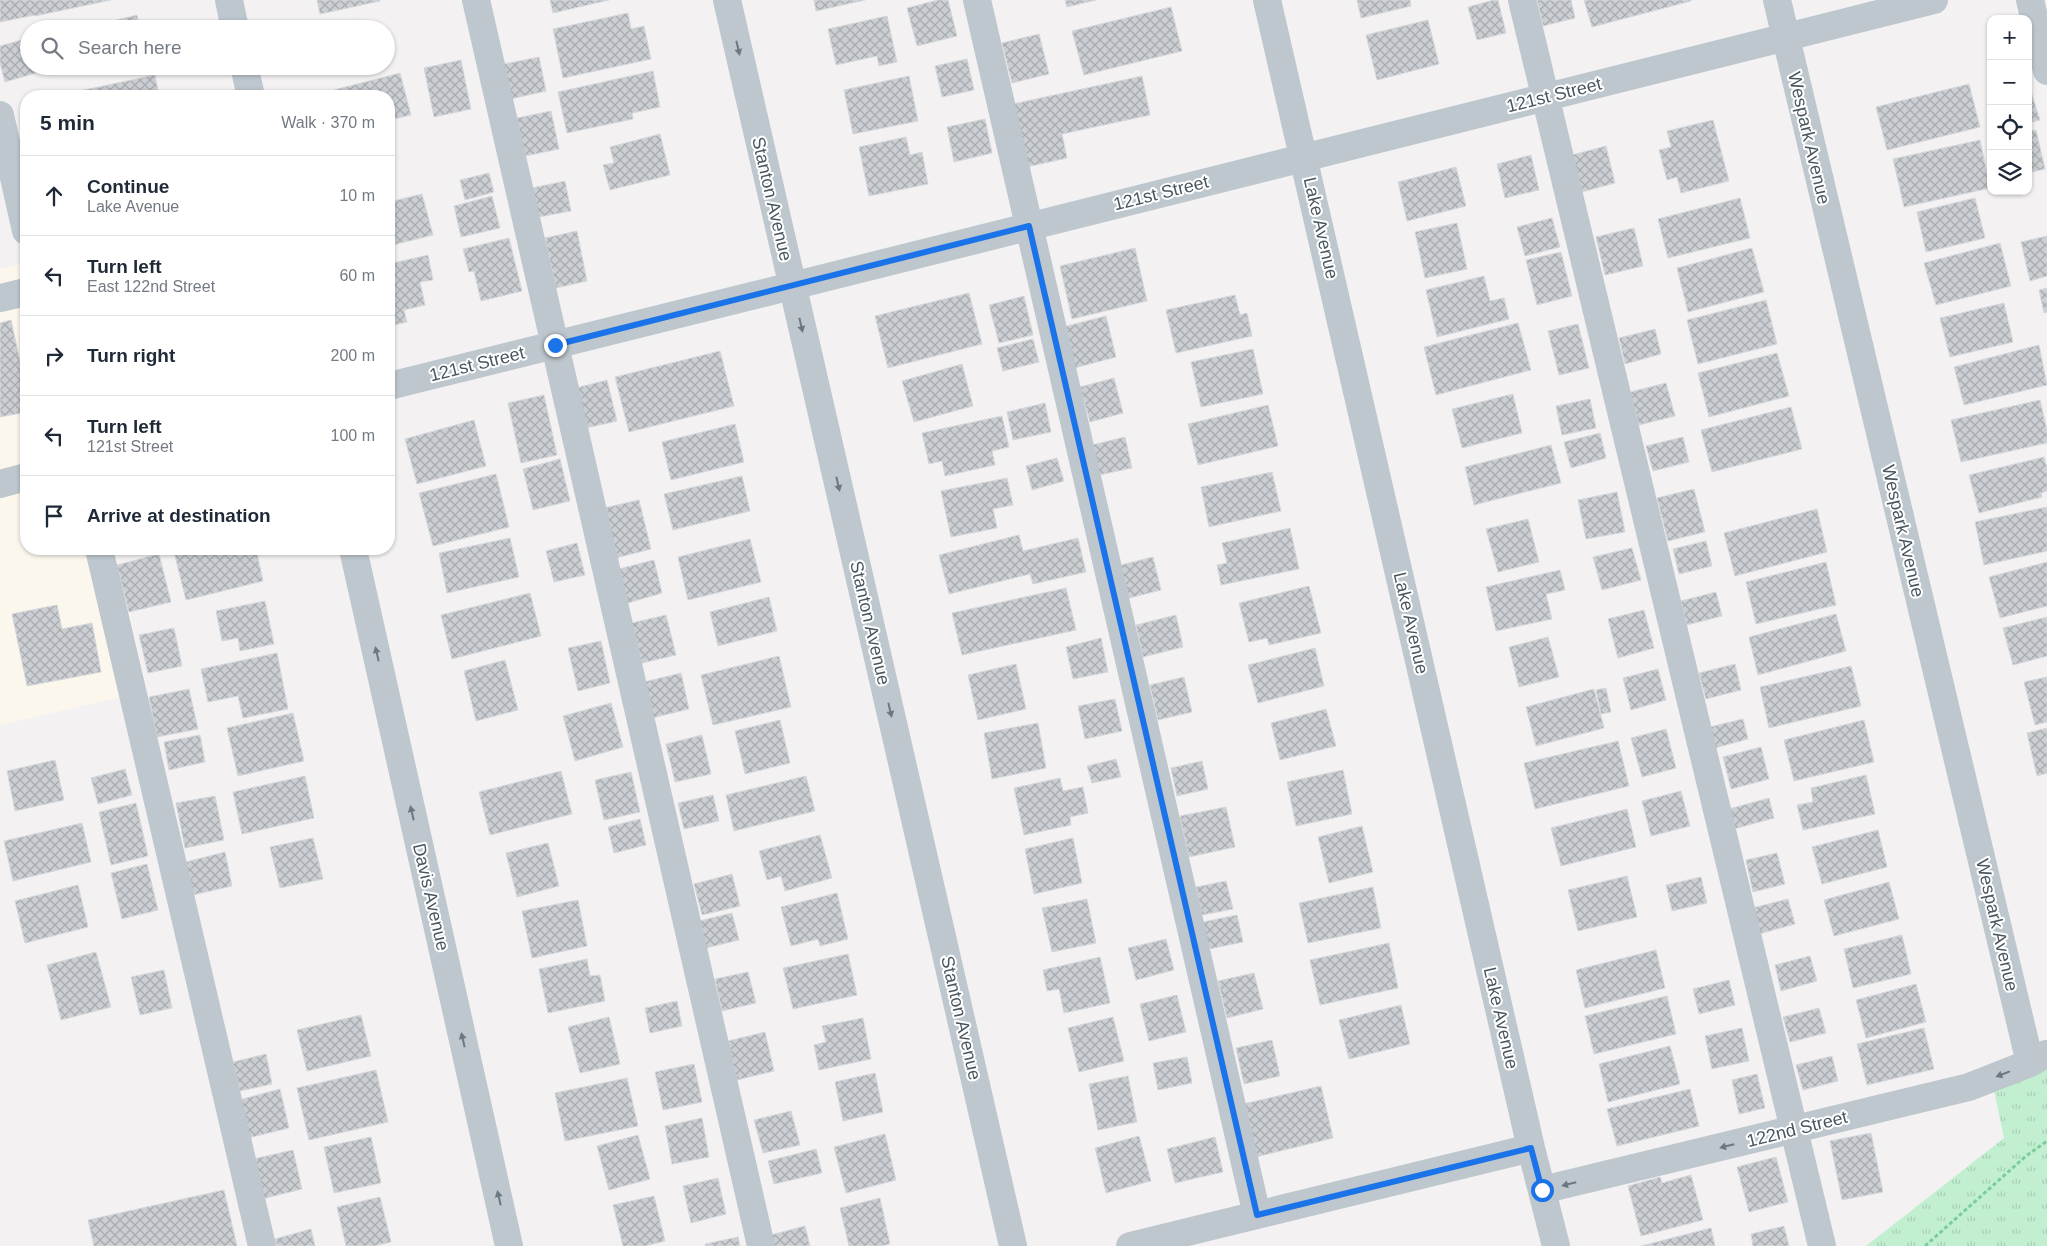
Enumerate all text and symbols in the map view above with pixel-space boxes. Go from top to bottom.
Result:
map controls [1987,15,2032,195]
button: + [1987,15,2032,60]
search box [20,20,395,75]
icon: search [38,34,66,62]
text: Search here [78,37,182,58]
one-way arrow [734,40,742,55]
button: − [1987,60,2032,105]
street label: Wespark Avenue [1784,70,1834,206]
street label: 121st Street [1504,74,1604,116]
button: locate [1987,105,2032,150]
text: 5 min [40,111,95,134]
text: Walk · 370 m [281,114,375,131]
street label: Stanton Avenue [748,135,796,263]
button: layers [1987,150,2032,195]
street label: 121st Street [1111,172,1211,214]
street label: Lake Avenue [1300,175,1342,281]
text: Continue [87,176,169,197]
icon: ahead [40,182,68,210]
text: 10 m [339,187,375,204]
text: Lake Avenue [87,198,179,215]
text: Turn left [87,256,162,277]
icon: left [40,262,68,290]
text: 60 m [339,267,375,284]
text: East 122nd Street [87,278,215,295]
one-way arrow [797,318,805,333]
route end [544,334,567,357]
icon: right [40,342,68,370]
street label: 121st Street [427,343,527,385]
text: Turn right [87,345,175,366]
text: 200 m [331,347,375,364]
text: Turn left [87,416,162,437]
icon: left [40,422,68,450]
text: 100 m [331,427,375,444]
text: 121st Street [87,438,173,455]
street label: Wespark Avenue [1878,463,1928,599]
one-way arrow [834,476,842,491]
icon: arrive [40,502,68,530]
text: Arrive at destination [87,505,271,526]
street label: Stanton Avenue [846,559,894,687]
street label: Lake Avenue [1390,570,1432,676]
one-way arrow [373,647,381,662]
one-way arrow [886,703,894,718]
one-way arrow [408,805,416,820]
street label: Davis Avenue [409,841,453,953]
street label: Wespark Avenue [1972,857,2022,993]
street label: Stanton Avenue [937,954,985,1082]
street label: Lake Avenue [1480,965,1522,1071]
one-way arrow [459,1032,467,1047]
one-way arrow [1996,1070,2010,1078]
street label: 122nd Street [1745,1107,1849,1151]
one-way arrow [1720,1142,1735,1150]
route start [1531,1179,1554,1202]
one-way arrow [1562,1180,1577,1188]
one-way arrow [494,1190,502,1206]

